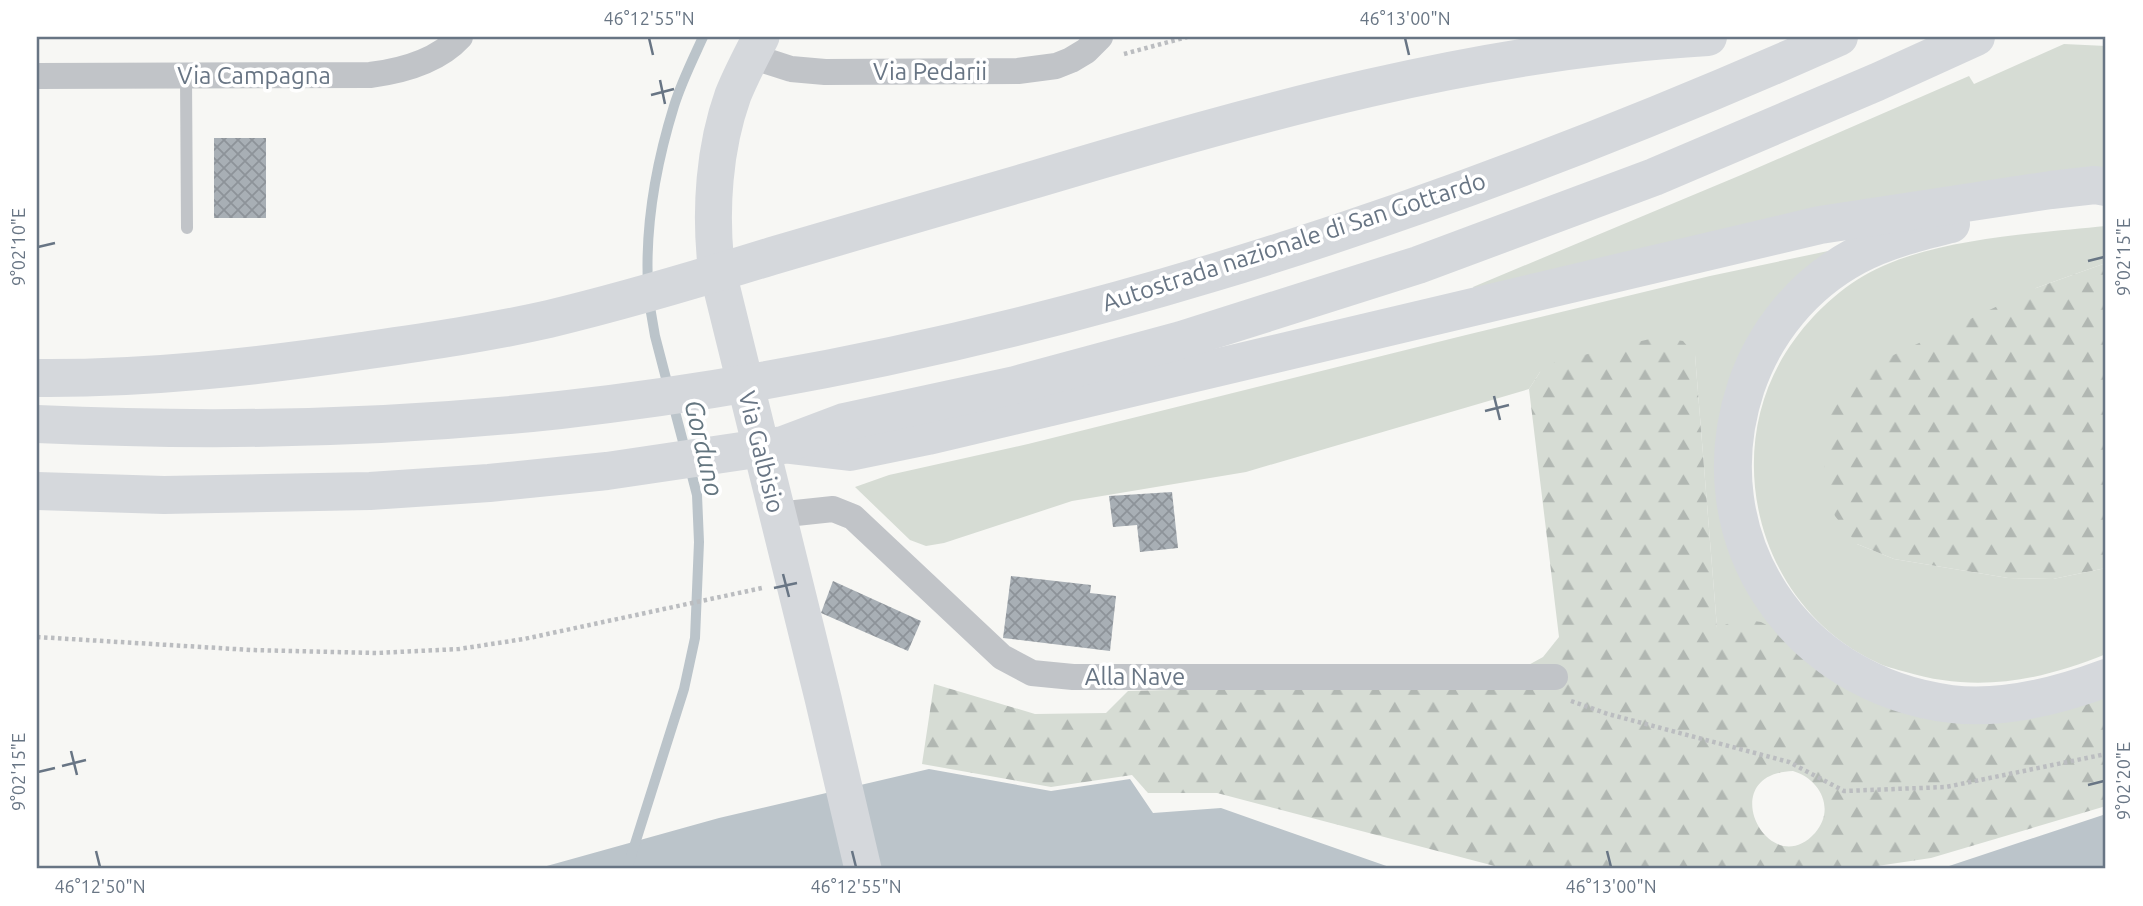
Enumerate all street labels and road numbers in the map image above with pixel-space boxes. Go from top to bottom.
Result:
street label: Via Pedarii [873,58,987,85]
street label: Via Campagna [177,62,331,89]
street label: Autostrada nazionale di San Gottardo [1099,167,1489,316]
street label: Via Galbisio [733,388,790,515]
street label: Alla Nave [1085,663,1185,690]

